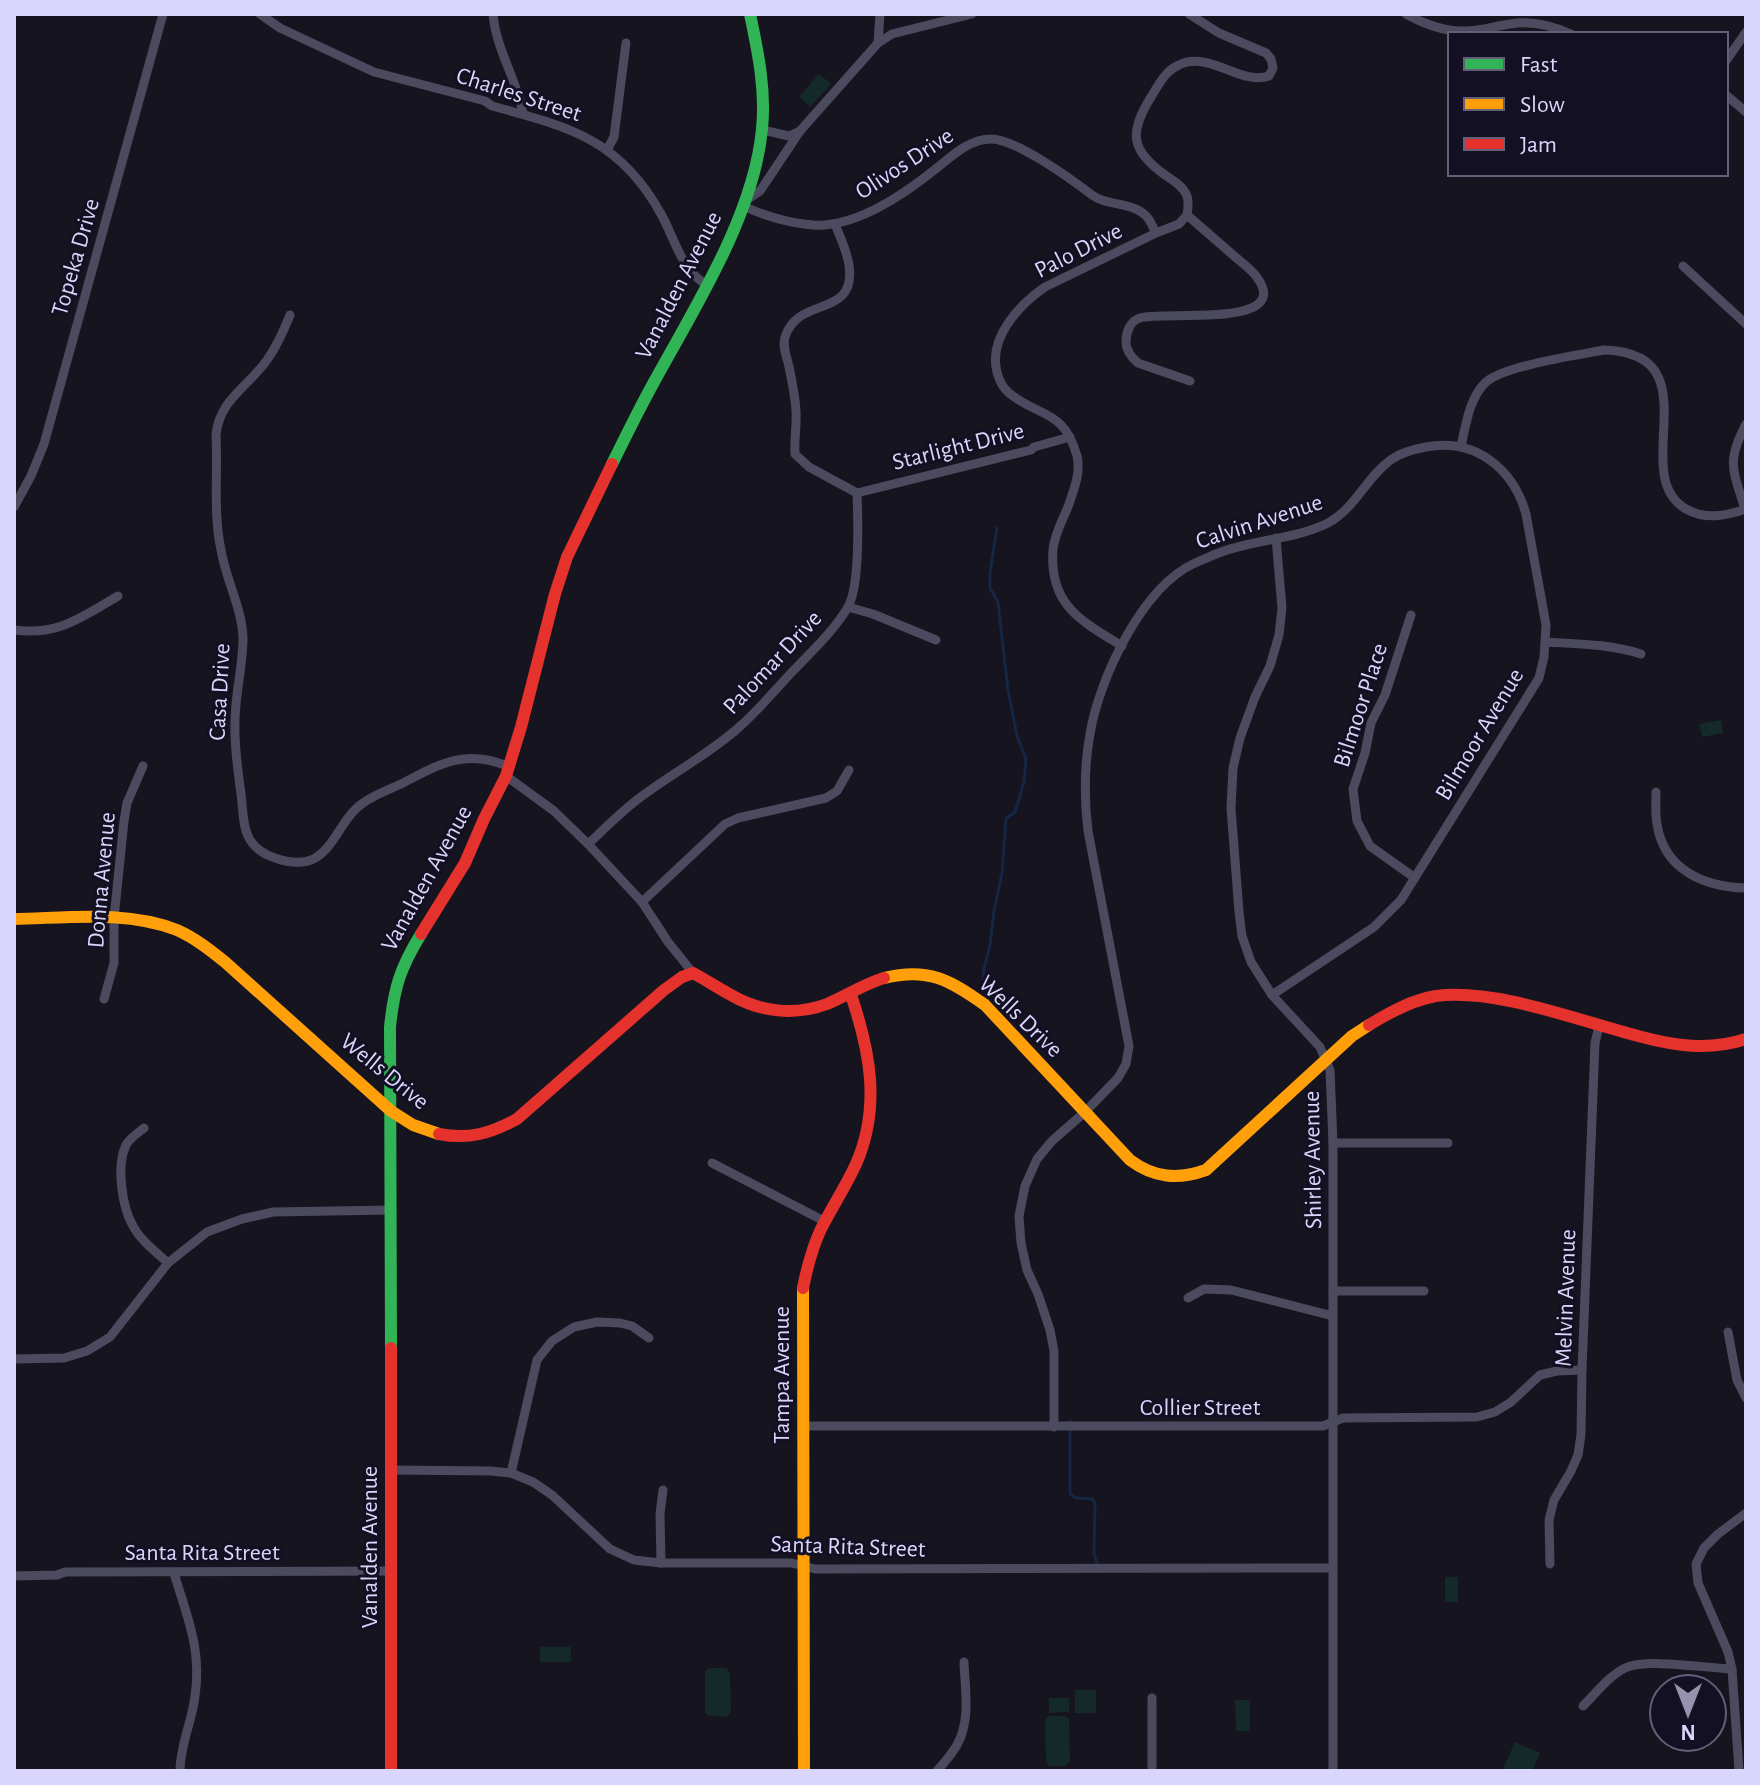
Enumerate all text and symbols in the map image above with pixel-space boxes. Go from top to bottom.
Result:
legend [1448,32,1728,176]
text: Fast [1520,53,1558,77]
street label: Charles Street [453,63,584,127]
text: Slow [1520,93,1565,117]
street label: Olivos Drive [851,123,958,204]
text: Jam [1520,133,1557,157]
street label: Topeka Drive [48,196,104,319]
street label: Vanalden Avenue [631,208,726,363]
street label: Palo Drive [1031,219,1126,283]
street label: Starlight Drive [890,419,1027,475]
street label: Calvin Avenue [1193,490,1326,554]
street label: Palomar Drive [719,606,827,719]
street label: Bilmoor Place [1330,640,1392,770]
street label: Casa Drive [205,643,235,741]
street label: Bilmoor Avenue [1431,665,1528,804]
street label: Vanalden Avenue [377,802,477,955]
street label: Donna Avenue [84,811,120,949]
street label: Wells Drive [974,971,1067,1062]
street label: Wells Drive [336,1029,433,1114]
street label: Shirley Avenue [1300,1091,1326,1229]
street label: Melvin Avenue [1552,1229,1580,1367]
street label: Tampa Avenue [770,1306,794,1444]
street label: Collier Street [1140,1396,1261,1420]
street label: Vanalden Avenue [358,1466,382,1628]
street label: Santa Rita Street [770,1532,926,1562]
street label: Santa Rita Street [124,1541,280,1565]
north arrow [1648,1673,1728,1753]
text: N [1680,1721,1696,1743]

